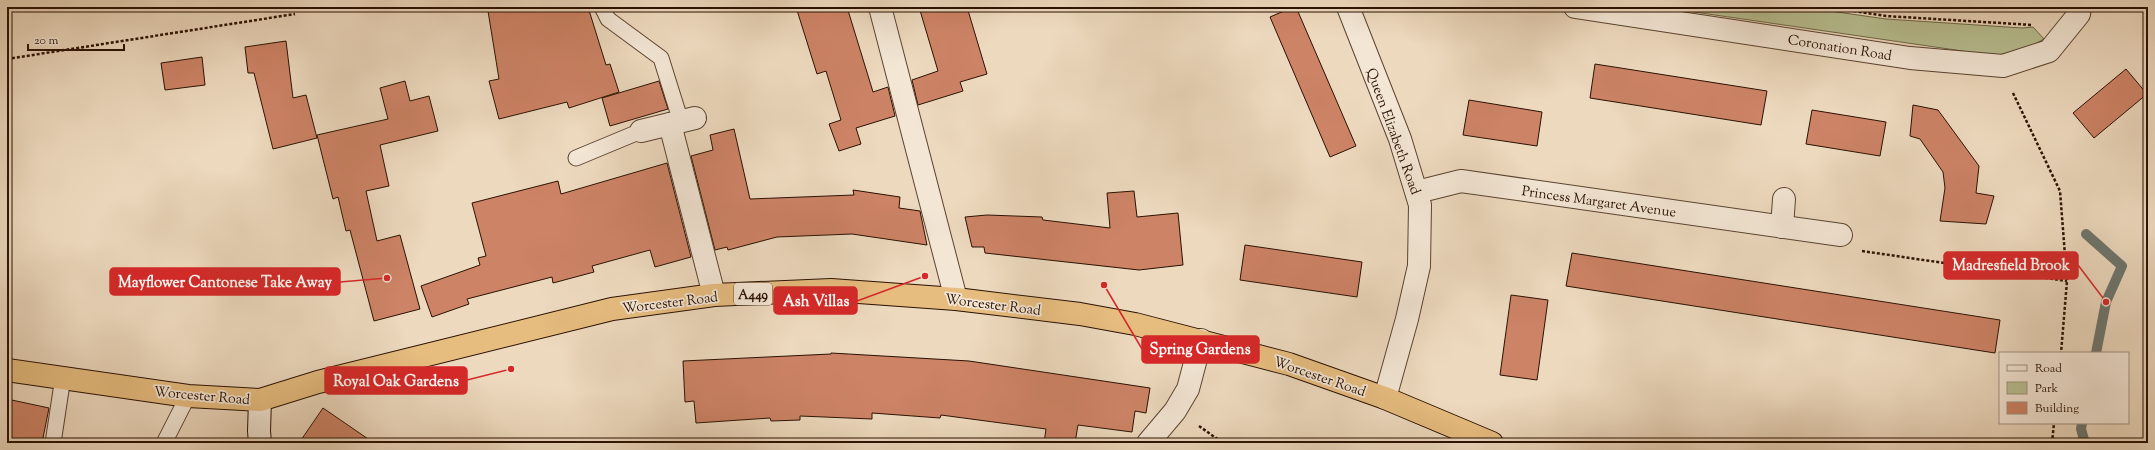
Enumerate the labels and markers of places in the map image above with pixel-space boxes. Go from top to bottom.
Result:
callout: Madresfield Brook [1944,252,2078,279]
callout: Mayflower Cantonese Take Away [110,268,340,295]
callout: Ash Villas [774,287,857,314]
callout: Spring Gardens [1142,336,1259,363]
callout: Royal Oak Gardens [325,367,467,394]

